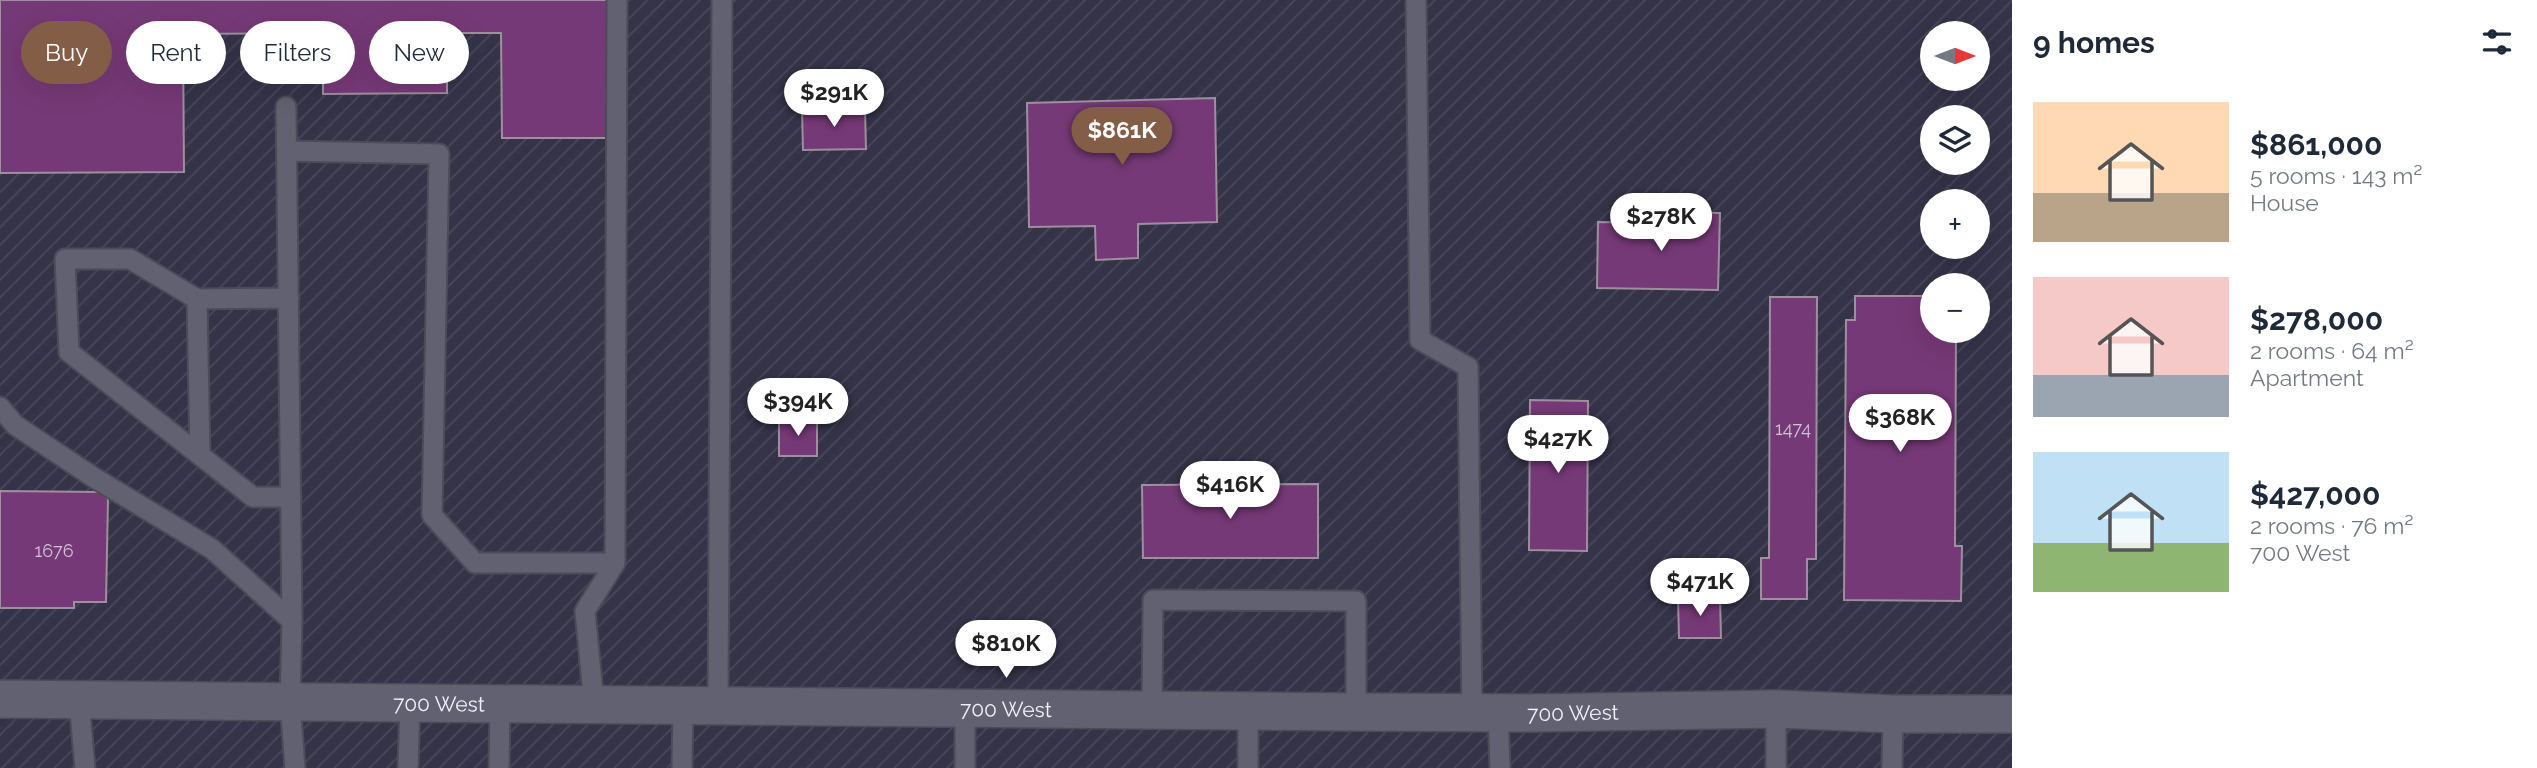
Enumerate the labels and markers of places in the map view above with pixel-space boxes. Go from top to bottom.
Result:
pin: $291K [785,69,883,129]
pin: $861K [1073,108,1171,167]
pin: $278K [1612,194,1710,253]
pin: $394K [749,378,847,438]
pin: $368K [1851,394,1949,454]
pin: $427K [1509,416,1607,475]
pin: $416K [1181,462,1279,521]
pin: $471K [1651,558,1749,618]
pin: $810K [957,620,1055,680]

